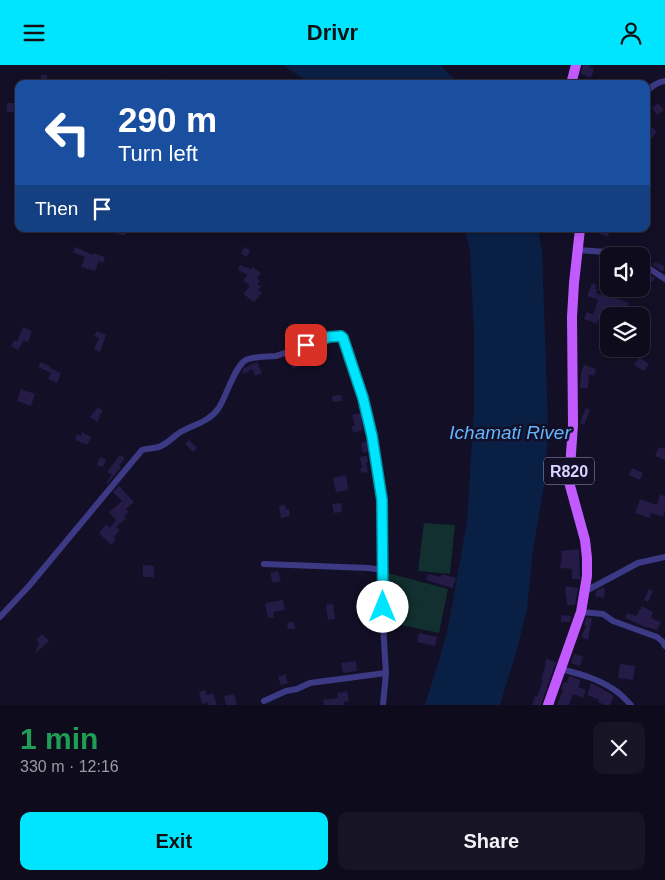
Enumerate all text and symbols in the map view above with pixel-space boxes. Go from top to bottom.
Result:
icon: menu [20,19,48,47]
icon: person [617,19,645,47]
text: Drivr [307,20,358,45]
icon: left [35,100,100,165]
text: 290 m [118,100,217,139]
text: Turn left [118,141,198,166]
icon: arrive [88,195,116,223]
text: Then [35,198,78,219]
map controls [600,247,650,357]
button: sound [600,247,650,297]
button: layers [600,307,650,357]
pin [285,324,327,366]
icon: arrive [292,331,320,359]
water label: Ichamati River [449,422,571,443]
road number: R820 [544,457,594,485]
position arrow [356,580,408,632]
text: 1 min [20,722,98,755]
button: close [593,722,645,774]
text: 330 m · 12:16 [20,758,119,775]
button: Exit [20,812,328,870]
button: Share [338,812,645,870]

